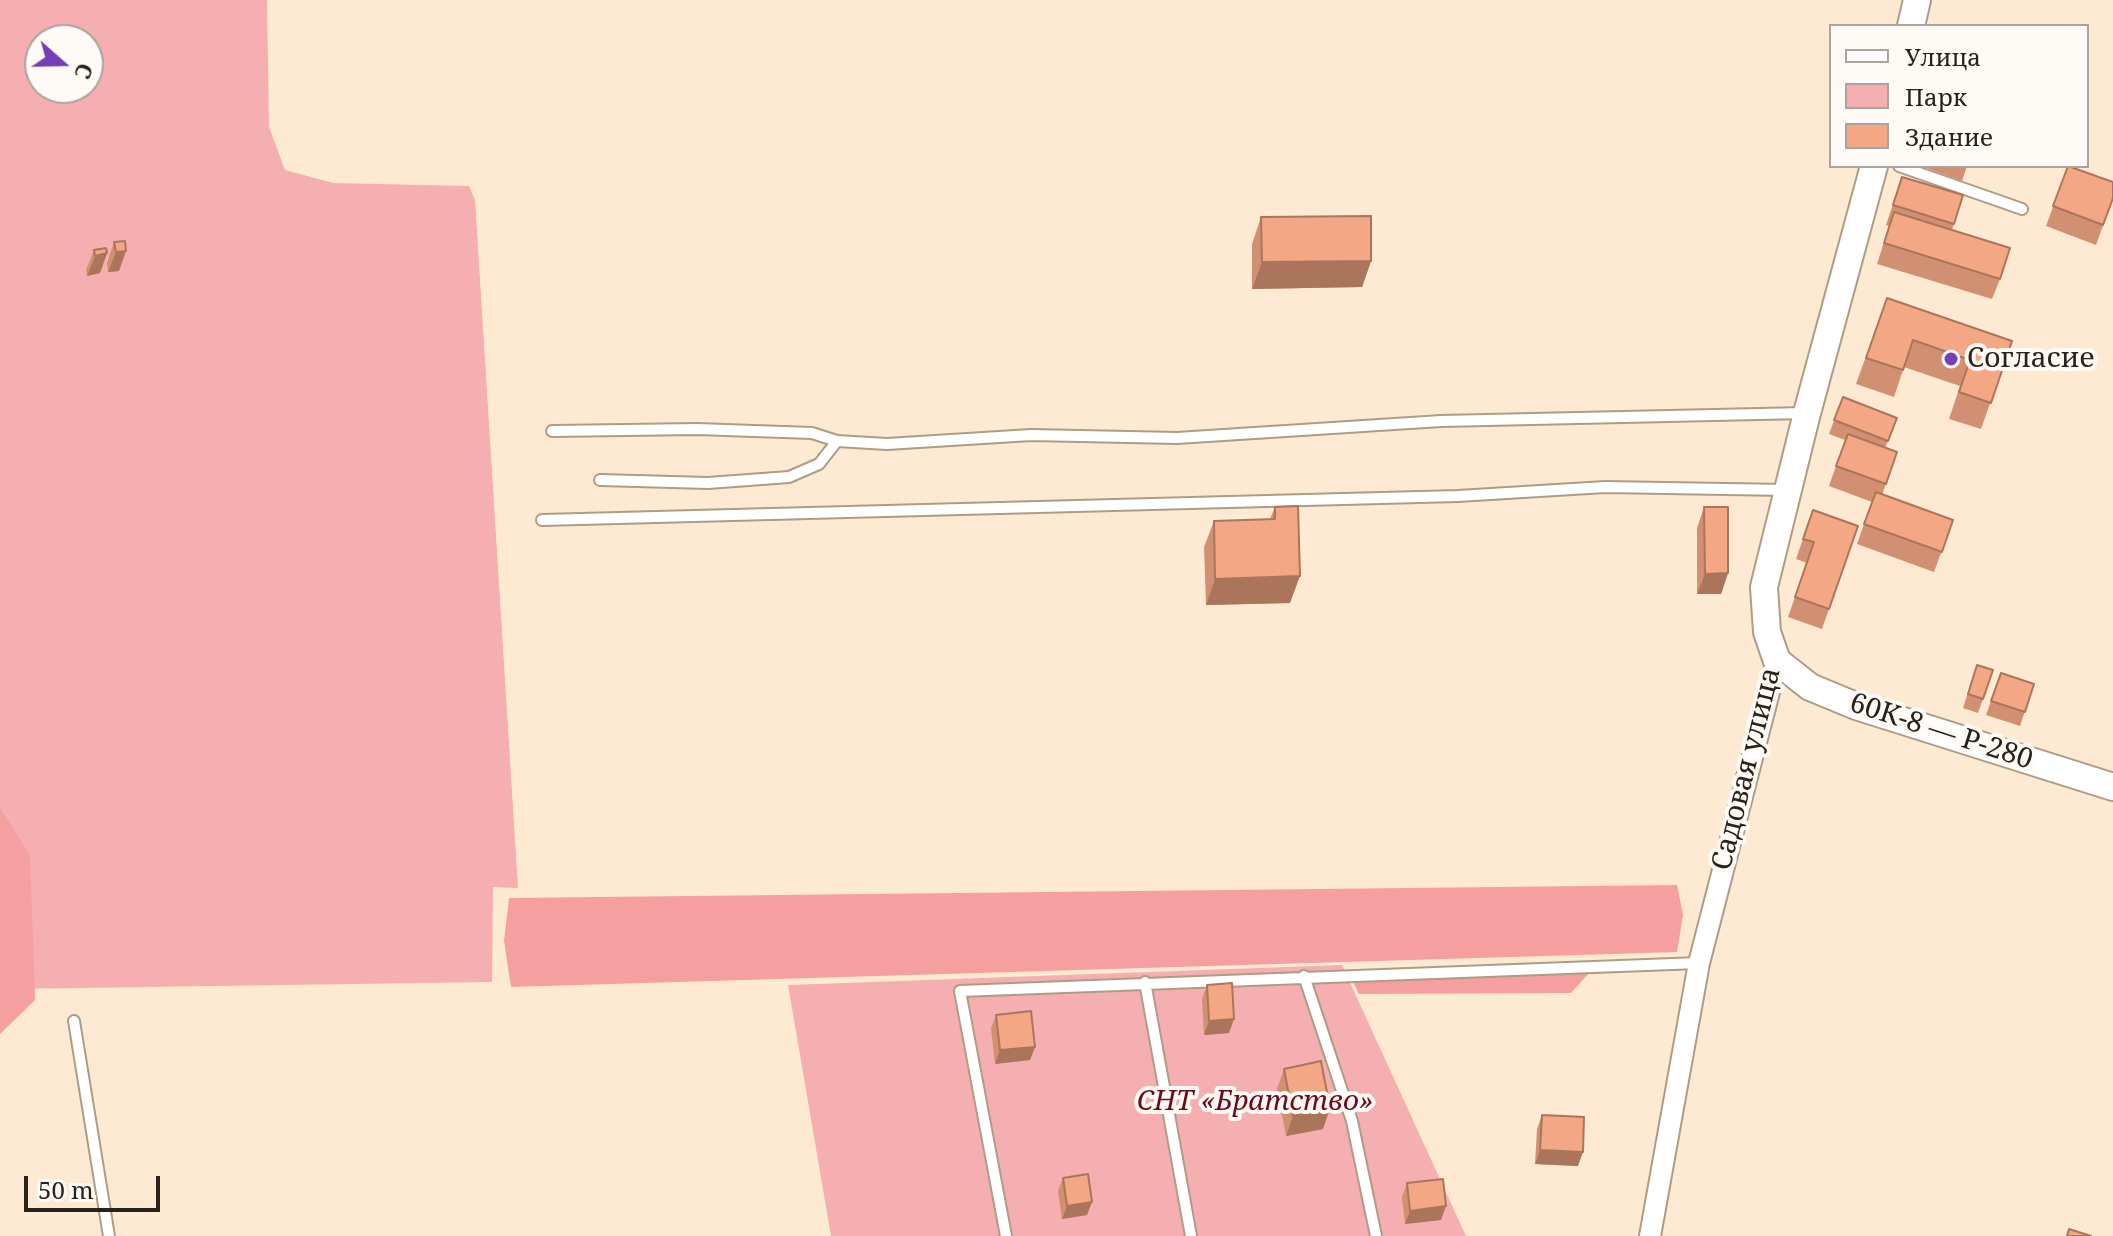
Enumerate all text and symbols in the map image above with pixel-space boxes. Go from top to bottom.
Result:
north arrow [24,24,104,104]
legend [1829,24,2089,168]
text: Улица [1905,40,1981,73]
text: С [68,60,101,83]
text: Парк [1905,80,1967,113]
text: Здание [1905,120,1993,153]
place label: Согласие [1967,342,2094,376]
marker: Согласие [1942,350,1960,368]
street label: Садовая улица [1706,664,1788,874]
street label: 60К-8 — Р-280 [1845,687,2037,777]
park label: СНТ «Братство» [1137,1085,1373,1119]
scale bar [28,1160,164,1210]
text: 50 m [38,1173,94,1206]

